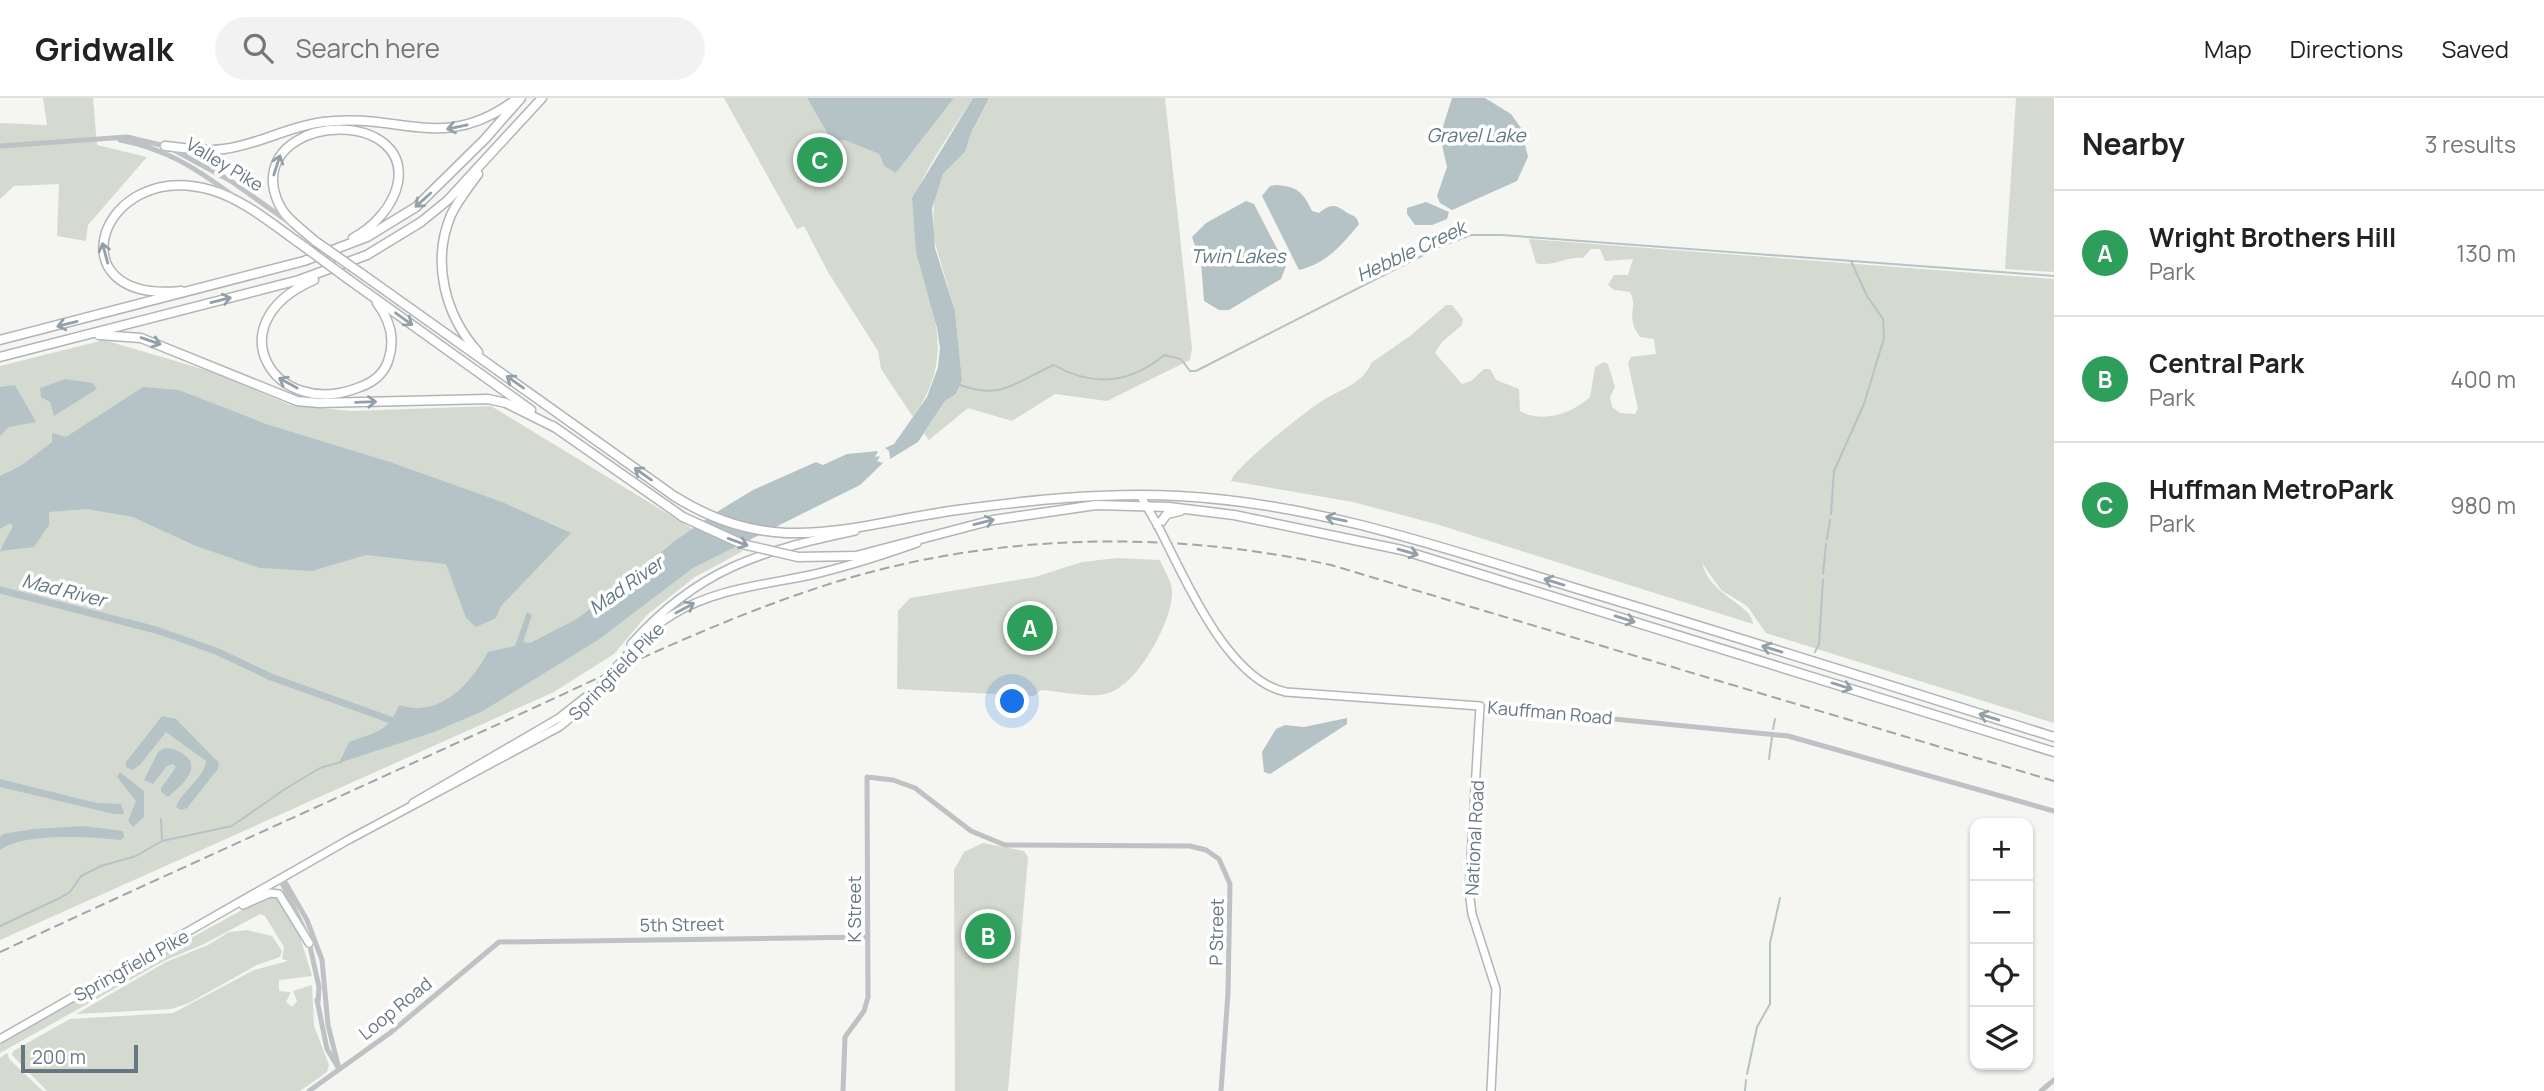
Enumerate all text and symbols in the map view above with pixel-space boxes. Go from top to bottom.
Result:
search box [215,17,705,80]
text: Gridwalk [35,26,173,71]
icon: search [239,29,277,67]
text: Search here [295,30,440,66]
text: Map [2204,32,2252,65]
text: Directions [2290,32,2403,65]
text: Saved [2441,32,2509,65]
one-way arrow [446,122,468,135]
water label: Gravel Lake [1426,122,1528,148]
text: Nearby [2082,123,2185,164]
text: 3 results [2425,128,2516,160]
street label: Valley Pike [182,132,268,196]
pin: C [797,134,843,186]
one-way arrow [272,155,284,177]
one-way arrow [414,192,432,208]
water label: Hebble Creek [1352,213,1472,288]
text: Wright Brothers Hill [2149,219,2396,255]
text: A [2097,237,2113,269]
text: 130 m [2456,237,2516,269]
one-way arrow [98,243,111,265]
water label: Twin Lakes [1191,243,1287,269]
text: Park [2149,255,2195,287]
one-way arrow [209,293,231,306]
one-way arrow [394,312,413,326]
one-way arrow [56,318,79,331]
one-way arrow [139,336,161,348]
text: Central Park [2149,345,2304,381]
text: B [2098,363,2112,395]
text: 400 m [2450,363,2516,395]
one-way arrow [506,375,525,389]
one-way arrow [278,376,299,389]
text: Park [2149,381,2195,413]
one-way arrow [355,395,378,408]
one-way arrow [634,467,653,481]
text: Huffman MetroPark [2149,471,2393,507]
text: C [2097,489,2114,521]
text: 980 m [2450,489,2516,521]
text: Park [2149,507,2195,539]
one-way arrow [1325,512,1348,526]
one-way arrow [972,515,995,528]
one-way arrow [727,537,749,549]
one-way arrow [1396,547,1418,560]
water label: Mad River [584,549,670,620]
water label: Mad River [20,567,111,613]
one-way arrow [1544,574,1566,587]
one-way arrow [674,601,695,614]
pin: A [1007,602,1053,654]
one-way arrow [1614,613,1636,626]
street label: Springfield Pike [563,617,669,725]
one-way arrow [1761,642,1783,654]
one-way arrow [1831,681,1853,694]
your location [995,684,1029,718]
street label: Kauffman Road [1486,695,1614,729]
one-way arrow [1978,709,2000,722]
street label: National Road [1459,780,1489,896]
map controls [1970,818,2033,1070]
button: + [1970,818,2033,881]
street label: K Street [842,876,866,942]
button: − [1970,881,2033,944]
street label: P Street [1203,898,1229,966]
pin: B [965,910,1011,962]
street label: 5th Street [639,911,725,937]
street label: Springfield Pike [69,923,193,1007]
button: locate [1970,944,2033,1007]
street label: Loop Road [353,971,437,1045]
button: layers [1970,1007,2033,1070]
scale bar [21,1042,138,1074]
text: 200 m [32,1044,86,1070]

